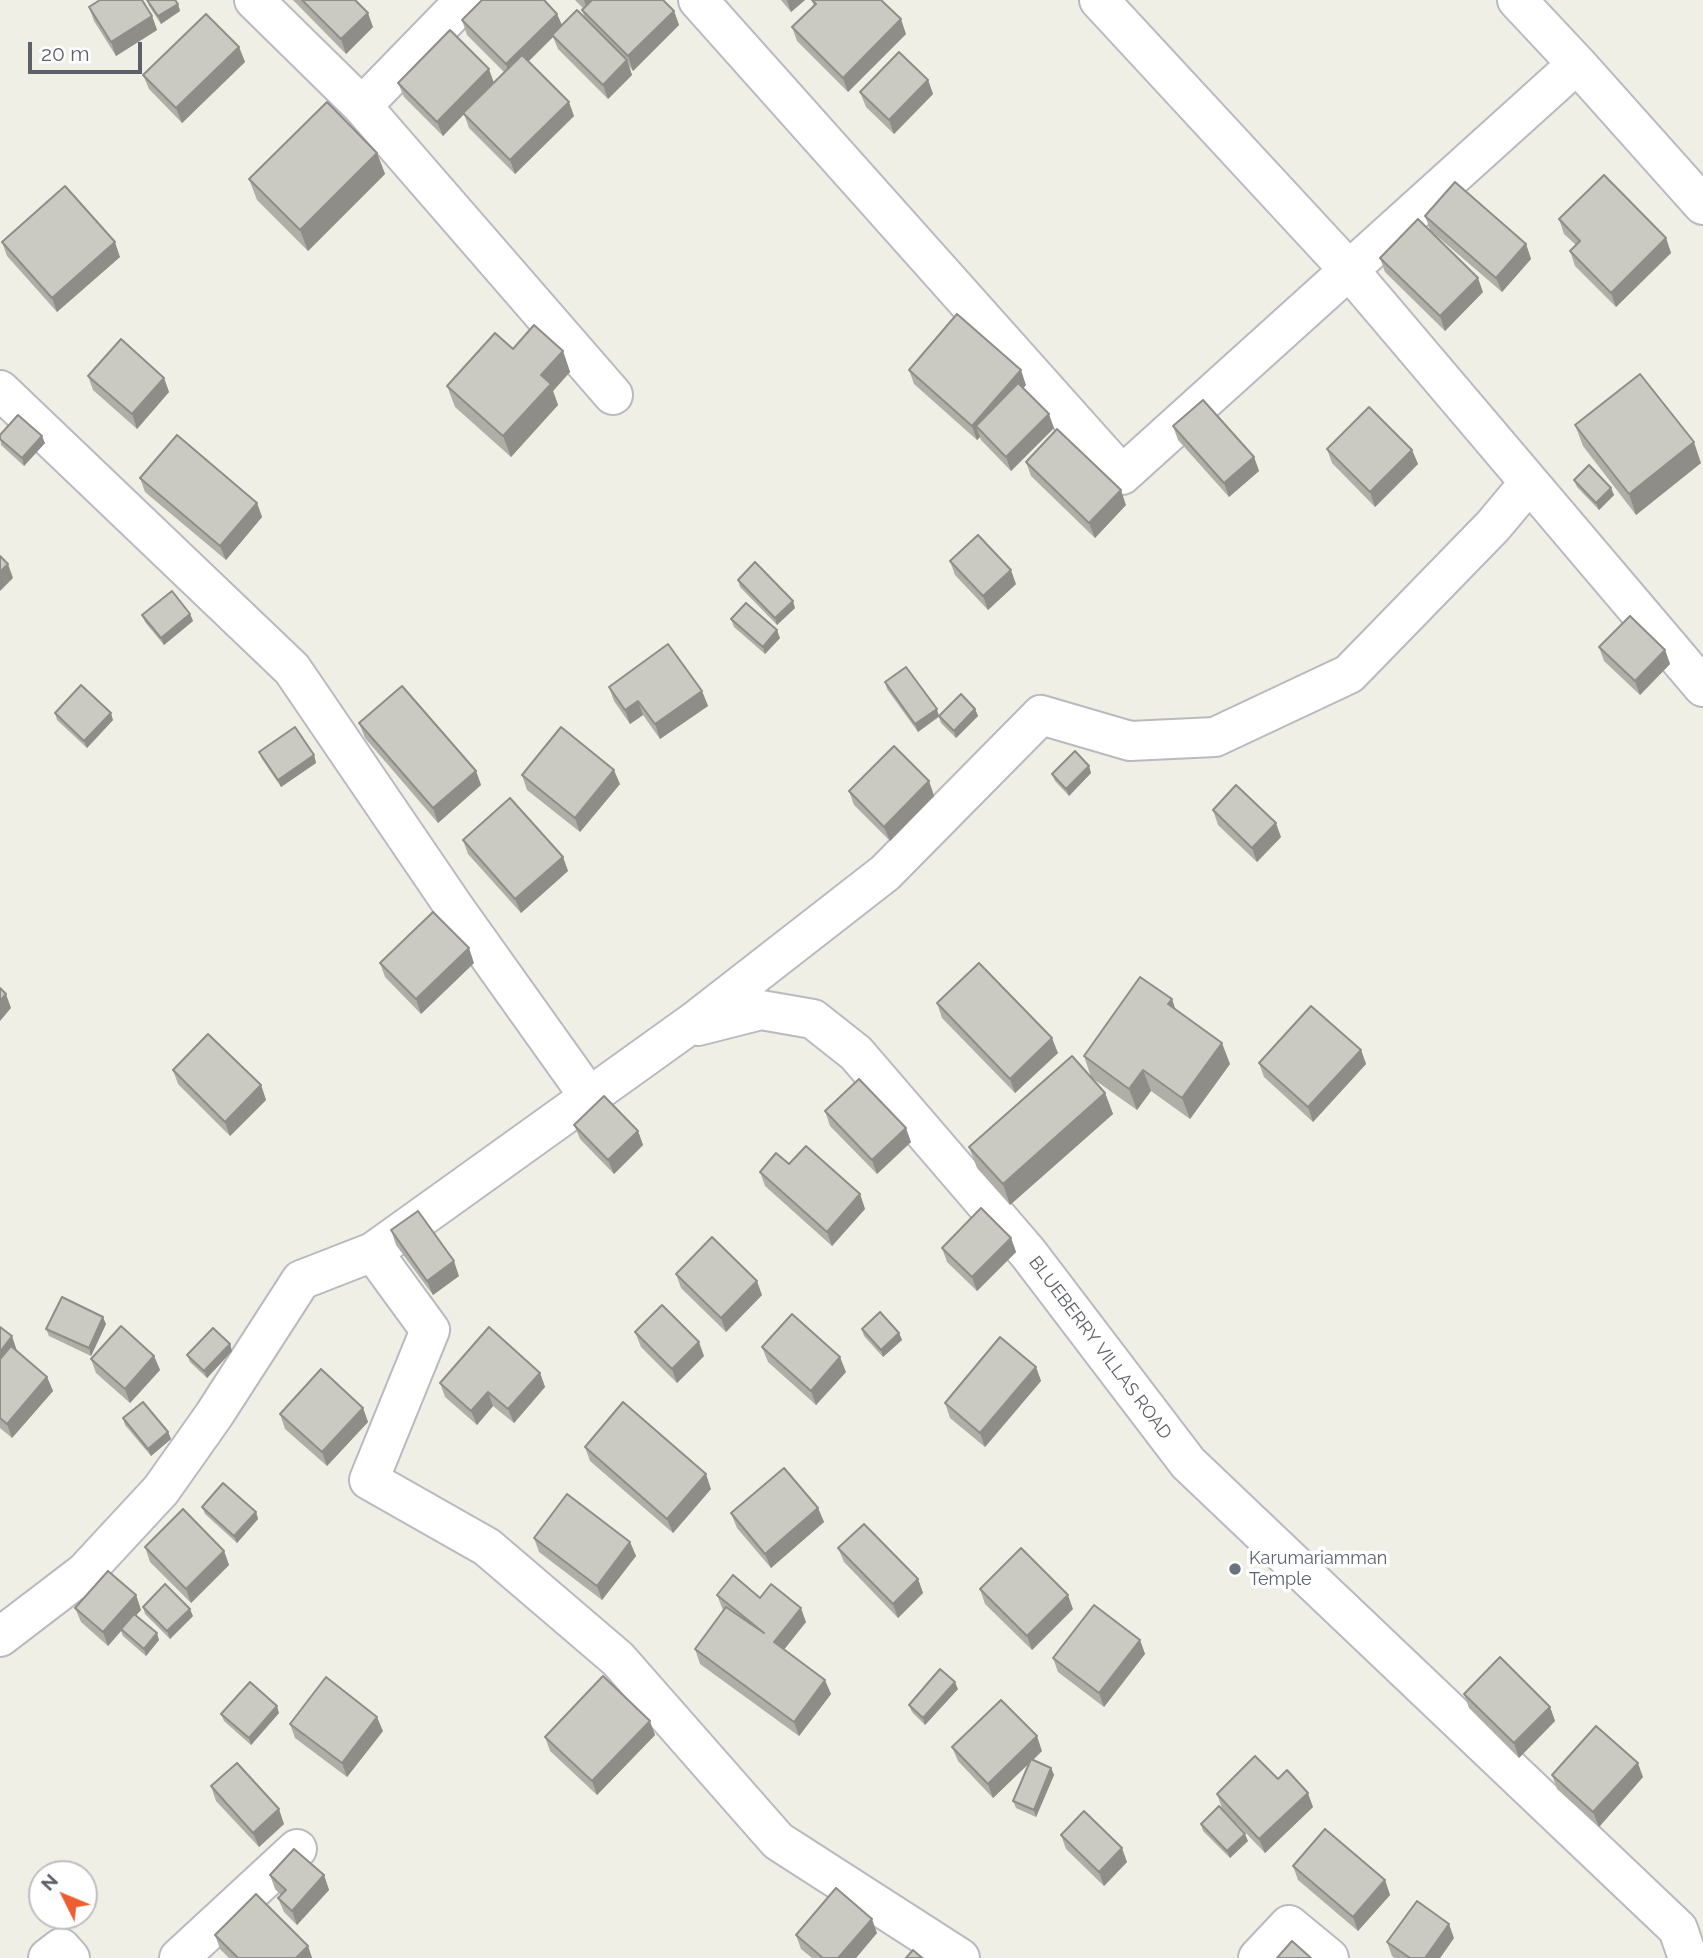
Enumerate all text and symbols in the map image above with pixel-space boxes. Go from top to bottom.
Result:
scale bar [32,28,145,72]
text: 20 m [41,41,89,66]
street label: BLUEBERRY VILLAS ROAD [1024,1252,1176,1444]
place label: Karumariamman Temple [1249,1548,1387,1590]
marker: Karumariamman Temple [1227,1561,1243,1577]
north arrow [28,1860,98,1930]
text: N [36,1869,62,1895]

